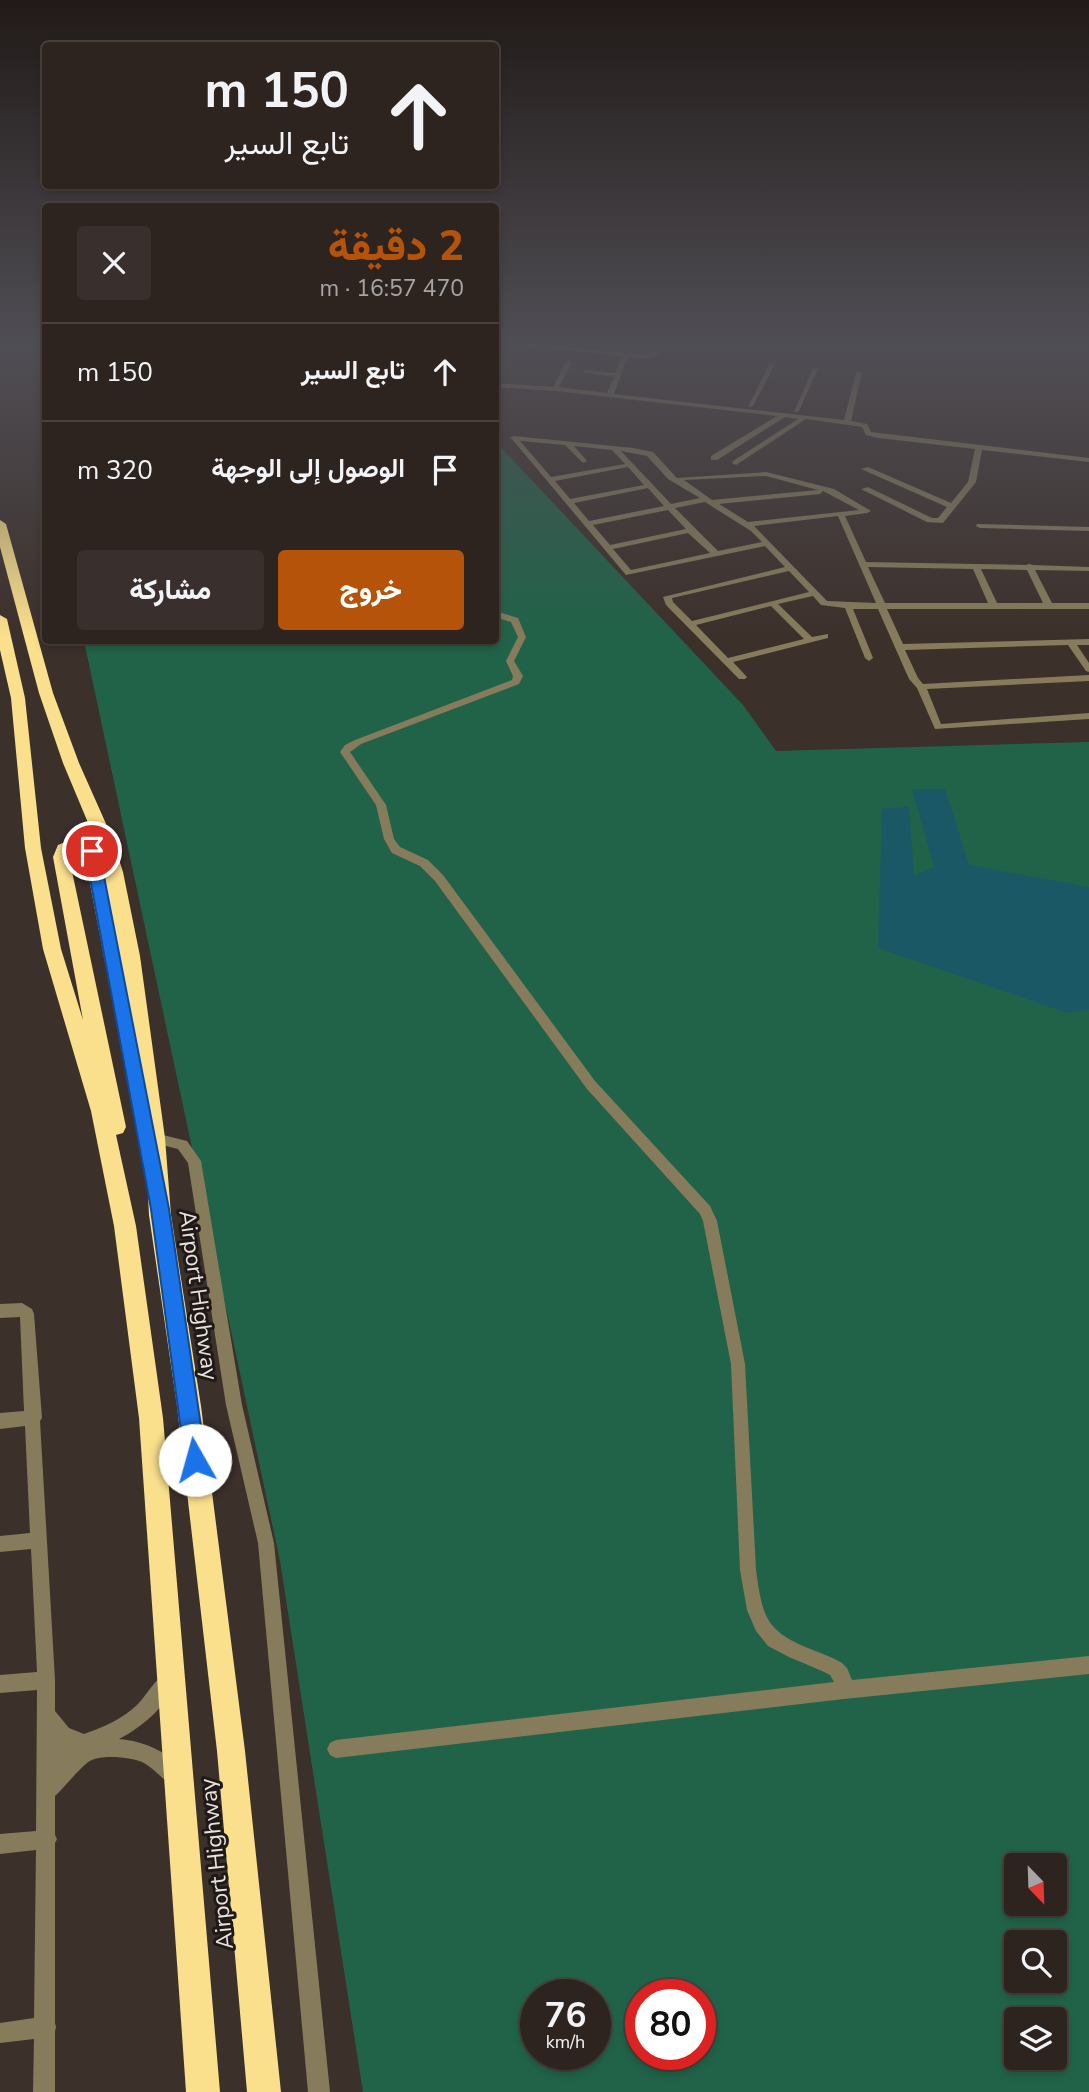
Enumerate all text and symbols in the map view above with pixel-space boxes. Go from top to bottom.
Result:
text: 150 m [205,57,349,124]
icon: ahead [373,70,464,161]
text: تابع السير [224,122,349,165]
text: 2 دقيقة [328,218,464,275]
button: close [77,226,151,300]
text: 470 m · 16:57 [319,273,464,304]
text: تابع السير [301,353,405,388]
icon: ahead [426,353,464,391]
text: 150 m [77,355,153,390]
text: الوصول إلى الوجهة [211,451,405,486]
icon: arrive [426,451,464,489]
text: 320 m [77,453,153,488]
button: مشاركة [77,550,264,630]
button: خروج [278,550,464,630]
pin [62,821,122,881]
icon: arrive [73,832,111,870]
street label: Airport Highway [171,1208,226,1382]
position arrow [158,1423,232,1497]
street label: Airport Highway [192,1777,241,1951]
north arrow [1004,1853,1068,1916]
map controls [1004,1853,1067,2070]
button: search [1004,1930,1067,1993]
speed limit sign: 80 [625,1979,716,2070]
text: 76 [544,1992,587,2039]
button: layers [1004,2007,1067,2070]
text: km/h [546,2030,585,2054]

